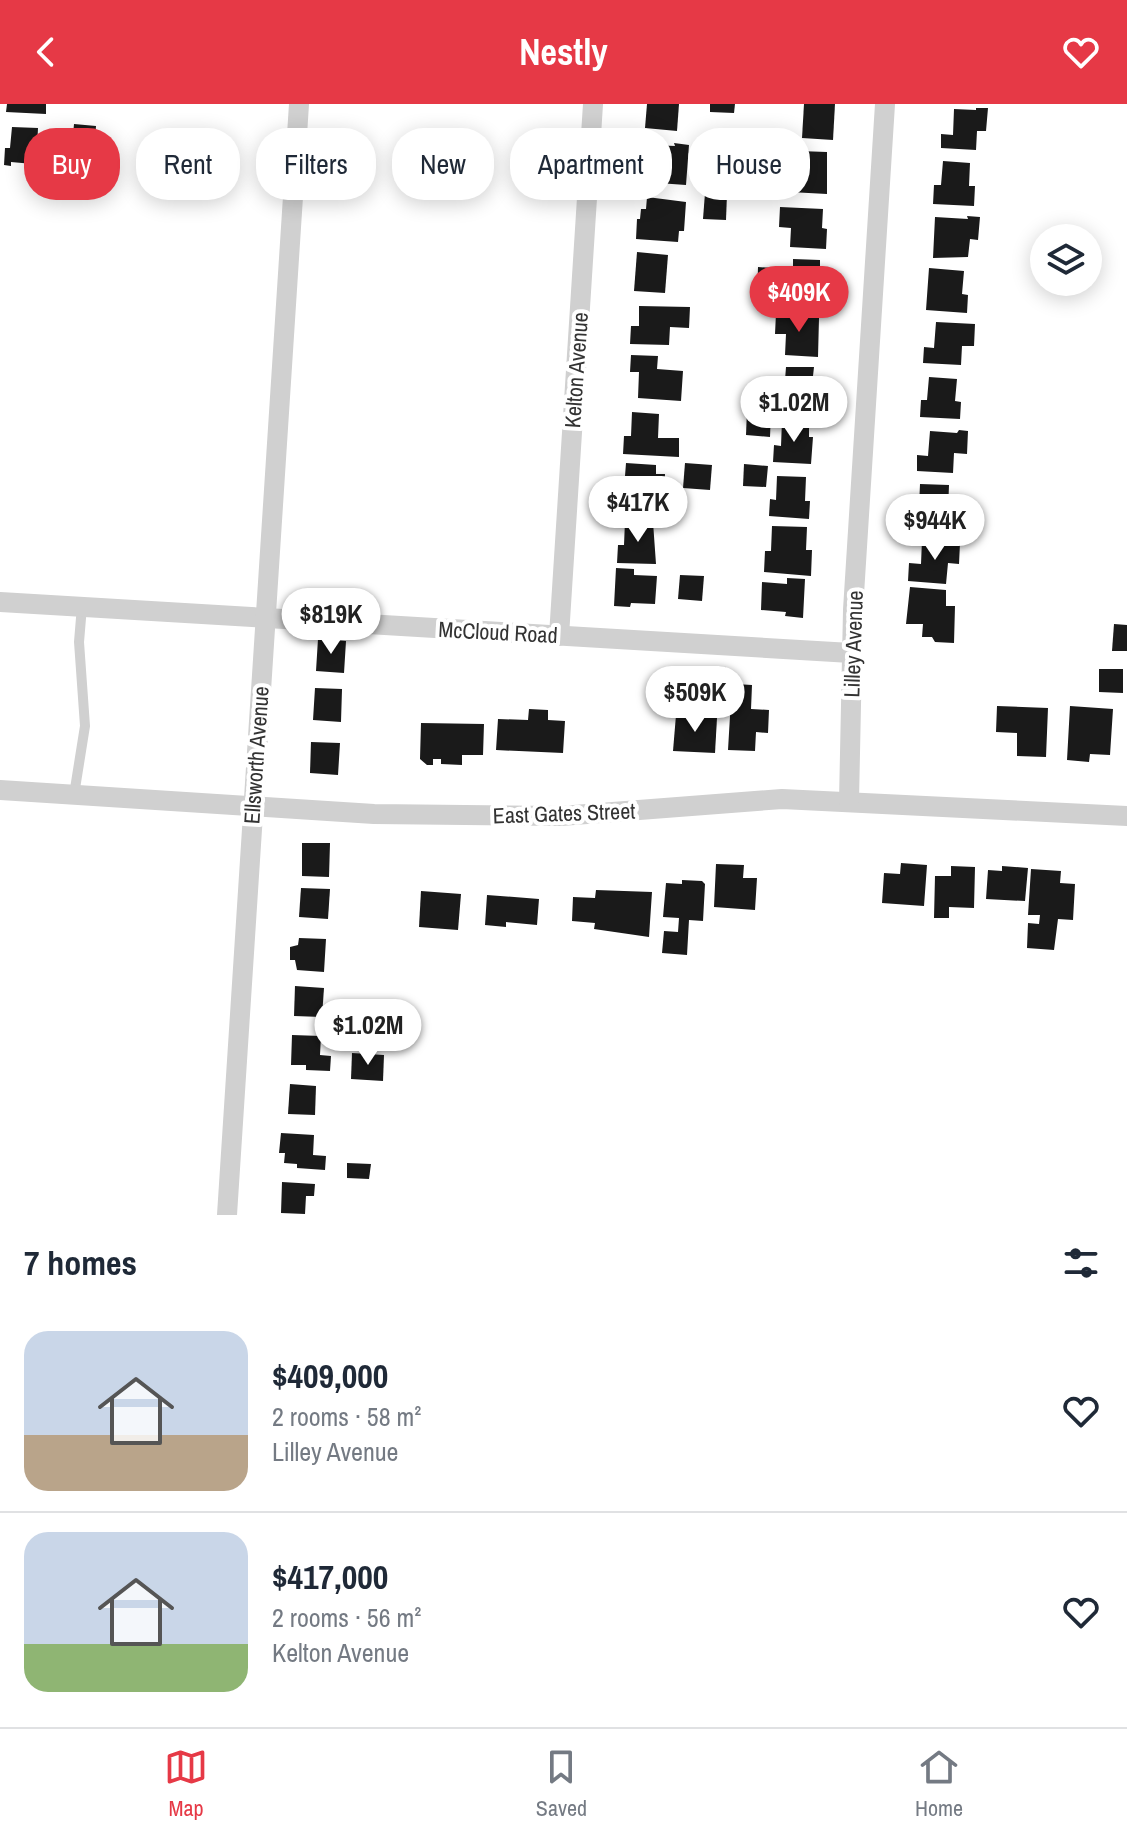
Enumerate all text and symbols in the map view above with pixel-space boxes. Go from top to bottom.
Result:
text: Nestly [519,28,608,76]
icon: back [24,30,68,74]
icon: heart [1059,30,1103,74]
chip: Buy [24,128,120,200]
chip: Rent [136,128,240,200]
chip: Filters [256,128,376,200]
chip: New [392,128,494,200]
chip: Apartment [510,128,672,200]
chip: House [688,128,810,200]
map controls [1030,224,1102,296]
button: layers [1030,224,1102,296]
pin: $409K [743,266,855,334]
text: $409K [768,274,830,309]
street label: Kelton Avenue [557,311,595,429]
pin: $1.02M [729,376,859,444]
text: $1.02M [758,384,830,419]
pin: $417K [582,476,694,544]
text: $417K [607,484,669,519]
pin: $944K [879,494,991,562]
text: $944K [904,502,966,537]
pin: $819K [275,588,387,656]
street label: Lilley Avenue [836,590,870,698]
text: $819K [300,596,362,631]
street label: McCloud Road [438,614,558,650]
pin: $509K [639,666,751,734]
text: $509K [664,674,726,709]
street label: Ellsworth Avenue [236,685,276,825]
street label: East Gates Street [492,796,636,830]
pin: $1.02M [303,999,433,1067]
text: $1.02M [332,1007,404,1042]
text: 7 homes [24,1240,137,1286]
icon: filters [1059,1241,1103,1285]
text: $409,000 [272,1353,388,1399]
icon: home [88,1363,184,1459]
icon: heart [1059,1389,1103,1433]
text: 2 rooms · 58 m² [272,1399,421,1434]
text: Lilley Avenue [272,1434,398,1469]
text: $417,000 [272,1554,388,1600]
icon: home [88,1564,184,1660]
icon: heart [1059,1590,1103,1634]
text: 2 rooms · 56 m² [272,1600,421,1635]
text: Kelton Avenue [272,1635,409,1670]
tab: Map [164,1745,208,1823]
tab: Saved [536,1745,587,1823]
tab: Home [915,1745,963,1823]

